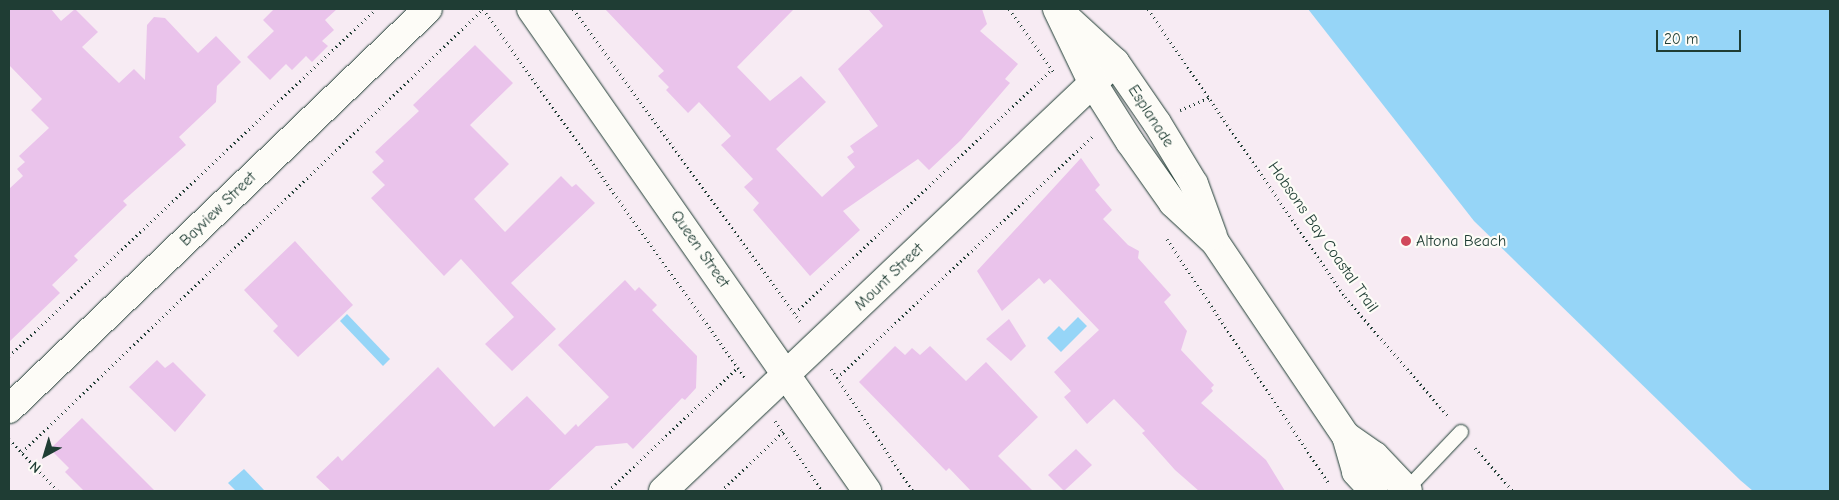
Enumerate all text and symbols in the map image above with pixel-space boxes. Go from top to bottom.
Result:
scale bar [1659,20,1744,52]
text: 20 m [1664,30,1698,48]
street label: Esplanade [1124,81,1178,151]
street label: Hobsons Bay Coastal Trail [1264,158,1382,316]
street label: Bayview Street [176,168,260,250]
street label: Queen Street [666,207,734,291]
place label: Altona Beach [1416,231,1506,251]
marker: Altona Beach [1400,235,1412,247]
street label: Mount Street [850,239,928,315]
north arrow [20,430,70,480]
text: N [26,458,44,477]

